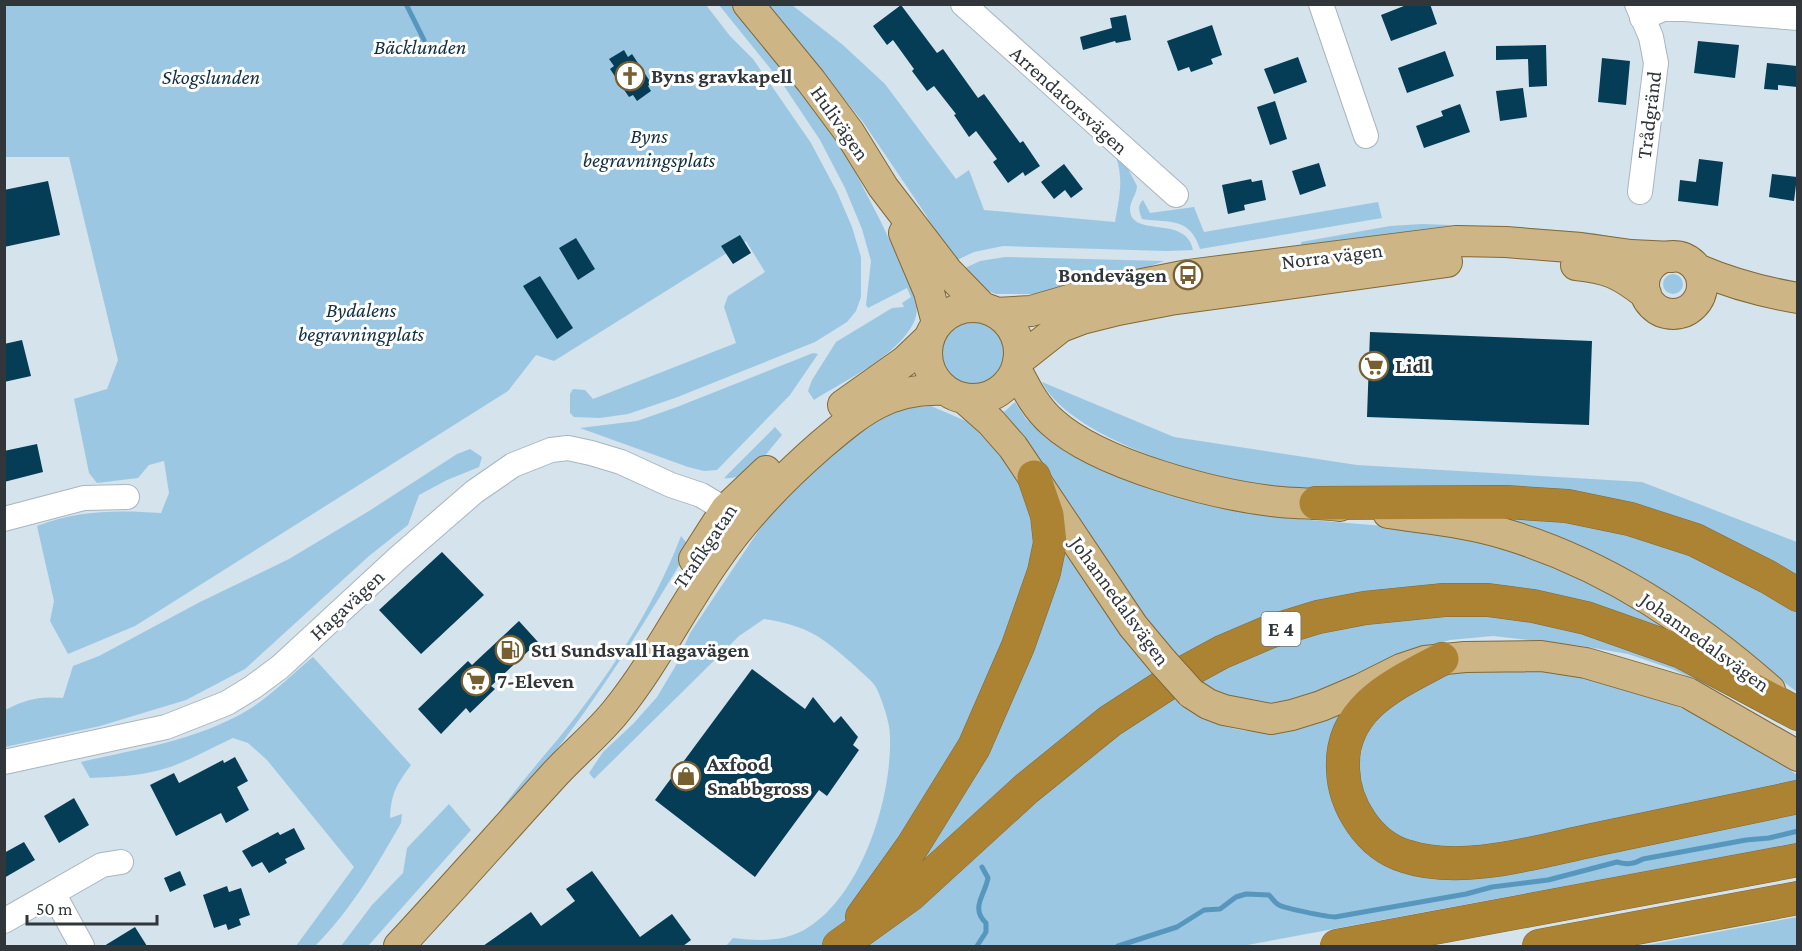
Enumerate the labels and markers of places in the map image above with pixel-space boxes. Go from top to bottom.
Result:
church icon: Byns gravkapell [614,60,646,92]
place label: Byns gravkapell [651,64,792,88]
bus stop icon: Bondevägen [1172,259,1204,291]
place label: Bondevägen [1058,263,1167,287]
supermarket icon: Lidl [1358,350,1390,382]
place label: Lidl [1395,354,1430,378]
fuel station icon: St1 Sundsvall Hagavägen [494,634,526,666]
place label: St1 Sundsvall Hagavägen [531,638,749,662]
supermarket icon: 7-Eleven [460,665,492,697]
place label: 7-Eleven [497,669,574,693]
place label: Axfood Snabbgross [706,752,810,800]
shop icon: Axfood Snabbgross [670,760,702,792]

